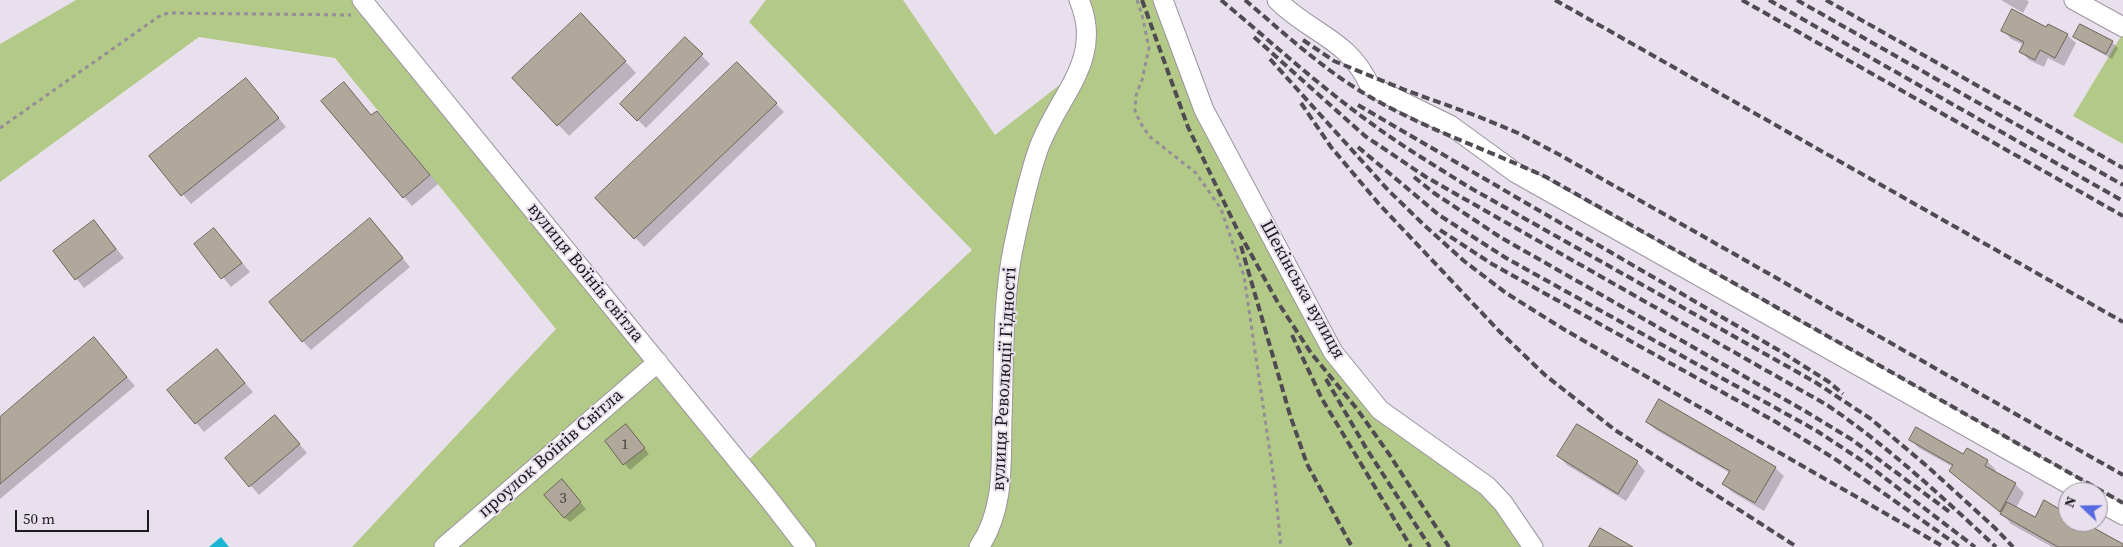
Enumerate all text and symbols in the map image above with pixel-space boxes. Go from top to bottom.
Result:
street label: вулиця Воїнів світла [522,199,648,347]
street label: Шекінська вулиця [1255,217,1349,363]
street label: вулиця Революції Гідності [988,267,1022,491]
street label: проулок Воїнів Світла [474,385,628,523]
house number: 1 [621,436,629,454]
north arrow [2058,482,2108,532]
house number: 3 [559,490,567,508]
text: N [2059,494,2081,510]
scale bar [18,500,151,532]
text: 50 m [23,508,55,529]

